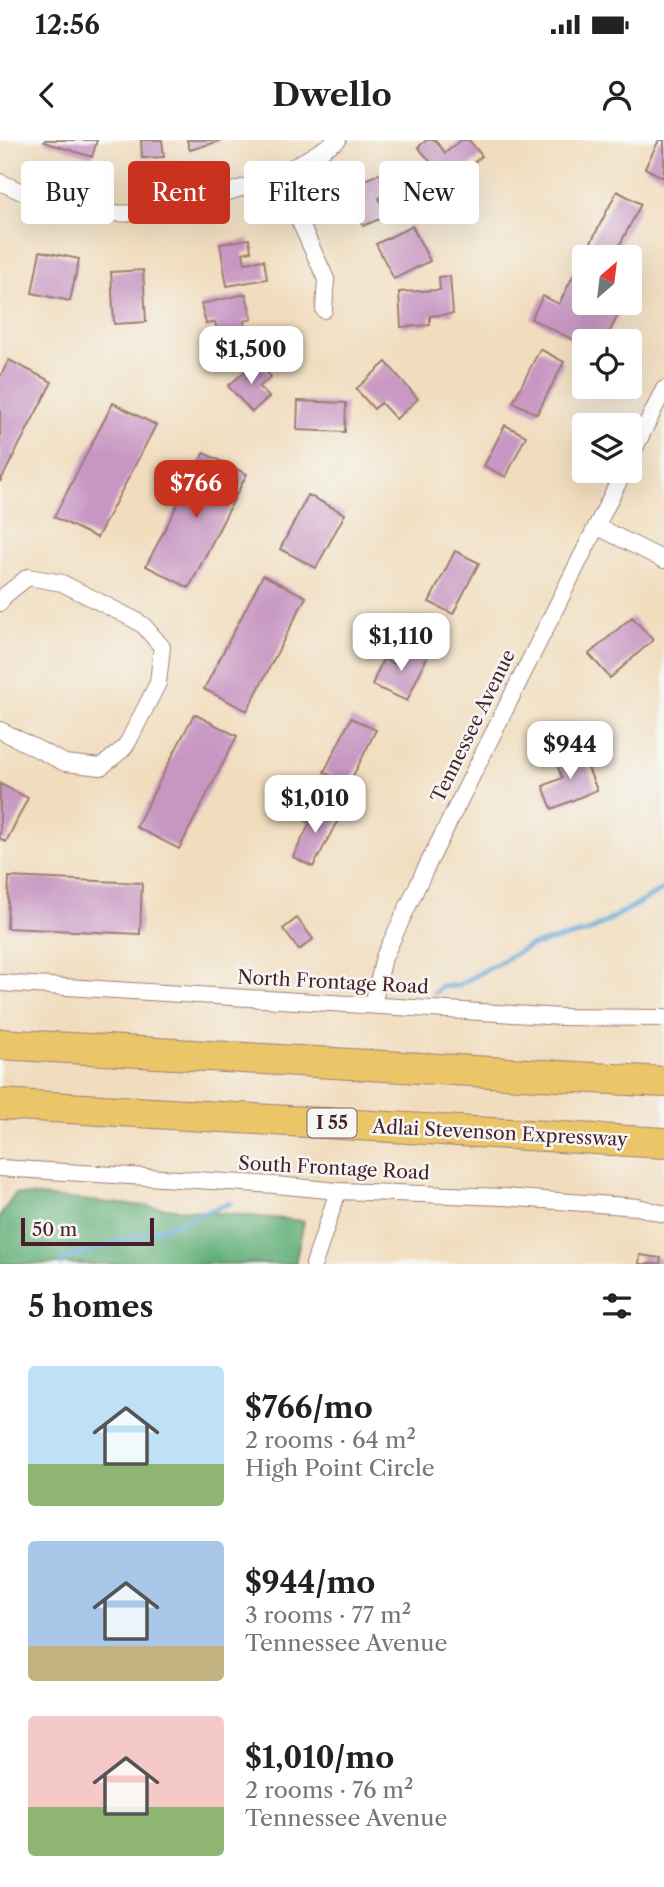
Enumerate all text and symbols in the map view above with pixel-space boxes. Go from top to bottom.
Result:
text: 12:56 [35,9,100,41]
text: Dwello [272,75,392,114]
icon: back [28,76,66,114]
icon: person [598,76,636,114]
chip: Buy [21,161,114,224]
chip: Rent [128,161,230,224]
chip: Filters [244,161,365,224]
chip: New [379,161,479,224]
north arrow [572,245,642,315]
map controls [572,245,642,483]
pin: $1,500 [194,327,308,386]
button: locate [572,329,642,399]
text: $1,500 [215,335,287,363]
button: layers [572,413,642,483]
pin: $766 [155,460,237,520]
text: $766 [170,469,222,497]
pin: $1,110 [344,614,458,673]
text: $1,110 [369,622,433,650]
street label: Tennessee Avenue [426,646,520,806]
pin: $944 [529,722,611,781]
text: $944 [543,730,597,758]
pin: $1,010 [258,776,372,835]
text: $1,010 [281,784,349,812]
street label: North Frontage Road [237,966,430,999]
road number: I 55 [308,1108,356,1138]
street label: Adlai Stevenson Expressway [371,1115,629,1151]
street label: South Frontage Road [238,1152,431,1185]
scale bar [21,1215,154,1247]
text: 50 m [32,1218,77,1241]
icon: filters [598,1287,636,1325]
text: 5 homes [28,1288,153,1325]
text: $766/mo [245,1389,373,1426]
icon: home [84,1394,168,1478]
text: 2 rooms · 64 m² [245,1426,416,1454]
text: High Point Circle [245,1454,435,1482]
text: $944/mo [245,1564,375,1601]
icon: home [84,1569,168,1653]
text: 3 rooms · 77 m² [245,1601,411,1629]
text: Tennessee Avenue [245,1629,447,1657]
text: $1,010/mo [245,1739,394,1776]
icon: home [84,1744,168,1828]
text: 2 rooms · 76 m² [245,1776,413,1804]
text: Tennessee Avenue [245,1804,447,1832]

